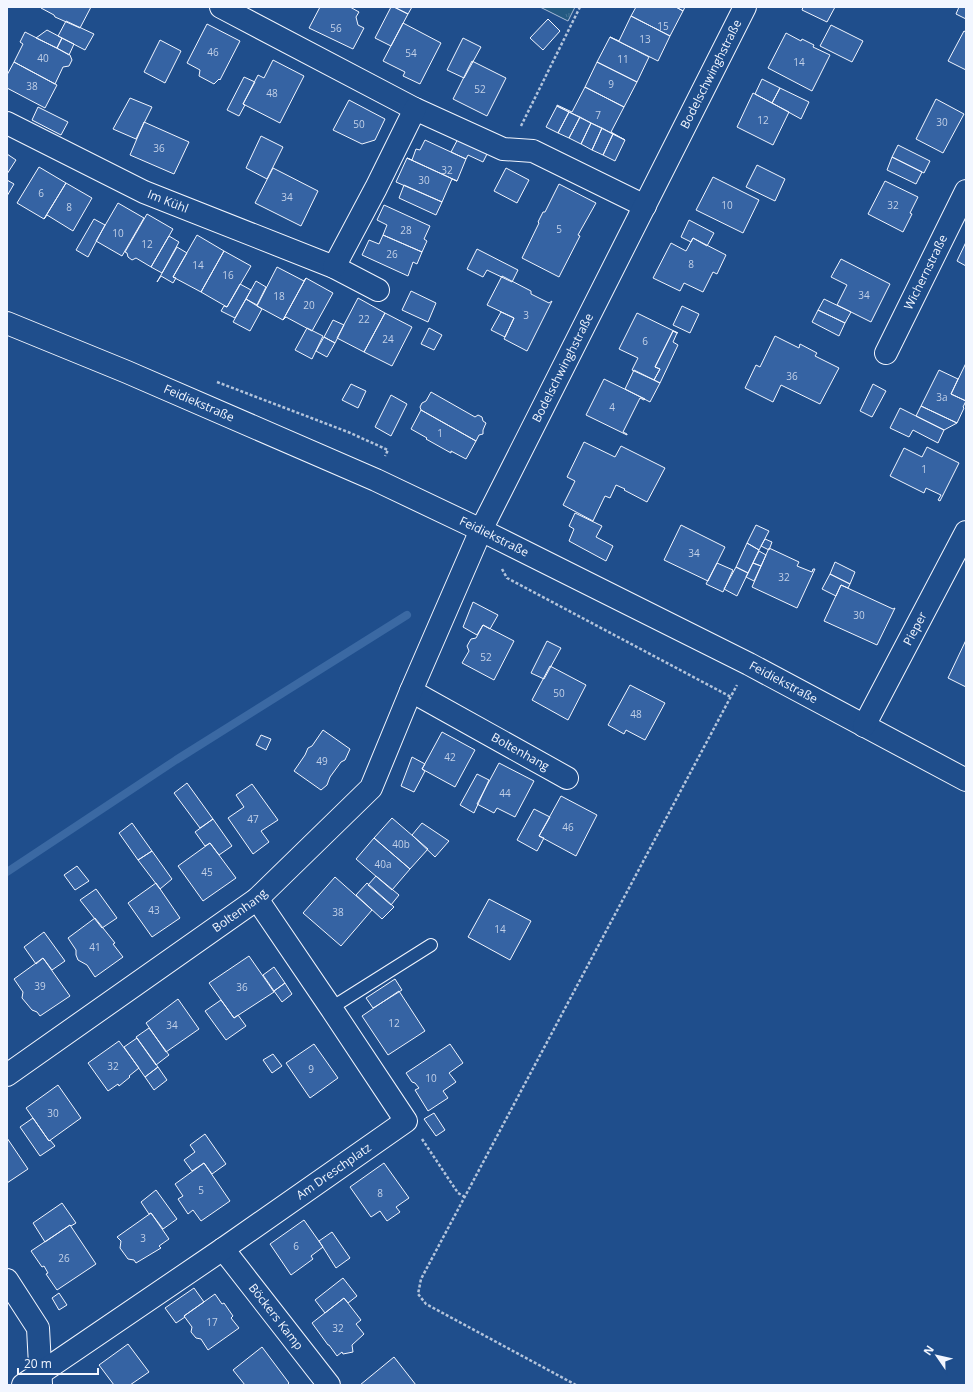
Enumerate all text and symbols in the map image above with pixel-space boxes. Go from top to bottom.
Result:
street label: Bodelschwinghstraße [676,16,745,131]
house number: 15 [657,19,669,33]
house number: 56 [330,21,342,35]
house number: 13 [639,32,651,46]
house number: 46 [207,45,219,59]
house number: 54 [405,46,417,60]
house number: 40 [37,51,49,65]
house number: 11 [617,52,629,66]
house number: 14 [793,55,805,69]
house number: 9 [608,77,614,91]
house number: 38 [26,79,38,93]
house number: 52 [474,82,486,96]
house number: 48 [266,86,278,100]
house number: 7 [595,108,601,122]
house number: 12 [757,113,769,127]
house number: 30 [936,115,948,129]
house number: 50 [353,117,365,131]
house number: 36 [153,141,165,155]
house number: 32 [441,163,453,177]
house number: 30 [418,173,430,187]
street label: Im Kühl [145,185,191,217]
house number: 6 [38,186,44,200]
house number: 34 [281,190,293,204]
house number: 10 [721,198,733,212]
house number: 32 [887,198,899,212]
house number: 8 [66,200,72,214]
house number: 5 [556,222,562,236]
house number: 28 [400,223,412,237]
house number: 10 [112,226,124,240]
street label: Wichernstraße [900,231,951,313]
house number: 12 [141,237,153,251]
house number: 26 [386,247,398,261]
house number: 8 [688,257,694,271]
house number: 14 [192,258,204,272]
house number: 16 [222,268,234,282]
house number: 34 [858,288,870,302]
house number: 18 [273,289,285,303]
house number: 20 [303,298,315,312]
house number: 3 [523,308,529,322]
street label: Bodelschwinghstraße [528,310,597,425]
house number: 22 [358,312,370,326]
house number: 24 [382,332,394,346]
house number: 6 [642,334,648,348]
house number: 36 [786,369,798,383]
street label: Feidiekstraße [161,380,237,426]
house number: 3a [936,390,948,404]
house number: 4 [609,400,615,414]
house number: 1 [437,426,443,440]
house number: 1 [921,462,927,476]
street label: Feidiekstraße [457,512,532,561]
house number: 34 [688,546,700,560]
house number: 32 [778,570,790,584]
house number: 30 [853,608,865,622]
street label: Pieper [899,608,931,648]
house number: 52 [480,650,492,664]
street label: Feidiekstraße [746,657,821,707]
house number: 50 [553,686,565,700]
house number: 48 [630,707,642,721]
street label: Boltenhang [488,728,553,775]
house number: 42 [444,750,456,764]
house number: 49 [316,754,328,768]
house number: 44 [499,786,511,800]
house number: 47 [247,812,259,826]
house number: 46 [562,820,574,834]
house number: 40b [392,837,410,851]
house number: 40a [375,857,392,871]
house number: 45 [201,865,213,879]
street label: Boltenhang [209,884,271,936]
house number: 43 [148,903,160,917]
house number: 38 [332,905,344,919]
house number: 14 [494,922,506,936]
house number: 41 [89,940,101,954]
house number: 39 [34,979,46,993]
house number: 36 [236,980,248,994]
house number: 12 [388,1016,400,1030]
house number: 34 [166,1018,178,1032]
house number: 32 [107,1059,119,1073]
house number: 9 [308,1062,314,1076]
house number: 10 [425,1071,437,1085]
house number: 30 [47,1106,59,1120]
street label: Am Dreschplatz [293,1139,375,1203]
house number: 5 [198,1183,204,1197]
house number: 8 [377,1186,383,1200]
house number: 3 [140,1231,146,1245]
house number: 6 [293,1239,299,1253]
house number: 26 [58,1251,70,1265]
street label: Böckers Kamp [245,1280,308,1353]
house number: 17 [206,1315,218,1329]
house number: 32 [332,1321,344,1335]
north arrow [917,1336,957,1376]
text: N [920,1342,937,1358]
scale bar [18,1350,98,1376]
text: 20 m [24,1355,52,1372]

